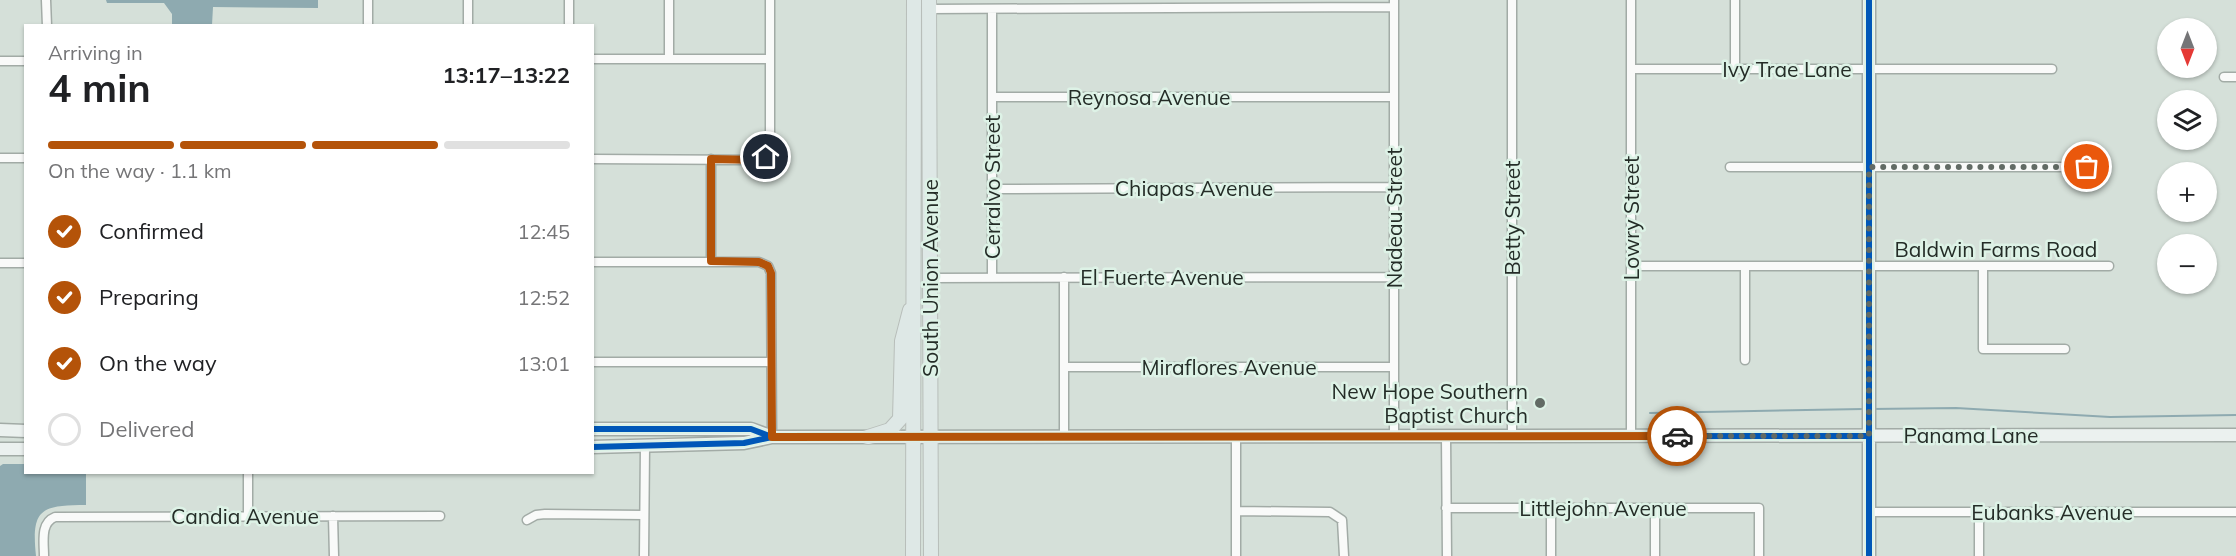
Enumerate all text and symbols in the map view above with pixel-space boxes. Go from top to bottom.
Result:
north arrow [2157,18,2217,78]
map controls [2157,18,2217,294]
text: Arriving in [48,40,143,65]
street label: Ivy Trae Lane [1722,56,1852,82]
text: 13:17–13:22 [442,61,570,89]
text: 4 min [48,63,151,112]
street label: Reynosa Avenue [1068,84,1230,110]
button: layers [2157,90,2217,150]
street label: Cerralvo Street [979,115,1005,259]
pin [740,131,791,182]
icon: home [749,140,782,173]
pin [2061,141,2112,192]
street label: Nadeau Street [1381,148,1407,288]
icon: bag [2070,150,2103,183]
street label: Lowry Street [1618,156,1644,280]
text: On the way · 1.1 km [48,158,232,183]
street label: Betty Street [1499,161,1525,275]
button: + [2157,162,2217,222]
street label: Chiapas Avenue [1115,175,1273,201]
street label: South Union Avenue [917,179,943,377]
icon: check [48,215,81,248]
text: Confirmed [99,217,204,245]
text: 12:45 [517,219,570,244]
button: − [2157,234,2217,294]
street label: Baldwin Farms Road [1895,236,2097,262]
street label: El Fuerte Avenue [1080,264,1244,290]
icon: check [48,281,81,314]
text: Preparing [99,283,199,311]
text: 12:52 [517,285,570,310]
icon: check [48,347,81,380]
text: On the way [99,349,217,377]
text: 13:01 [517,351,570,376]
street label: Miraflores Avenue [1141,354,1317,380]
place label: New Hope Southern Baptist Church [1332,378,1528,428]
marker: New Hope Southern Baptist Church [1533,396,1547,410]
courier [1647,406,1707,466]
text: Delivered [99,415,194,443]
icon: car [1661,420,1694,453]
street label: Panama Lane [1904,422,2038,448]
street label: Littlejohn Avenue [1519,495,1687,521]
street label: Eubanks Avenue [1971,499,2133,525]
street label: Candia Avenue [171,503,319,529]

